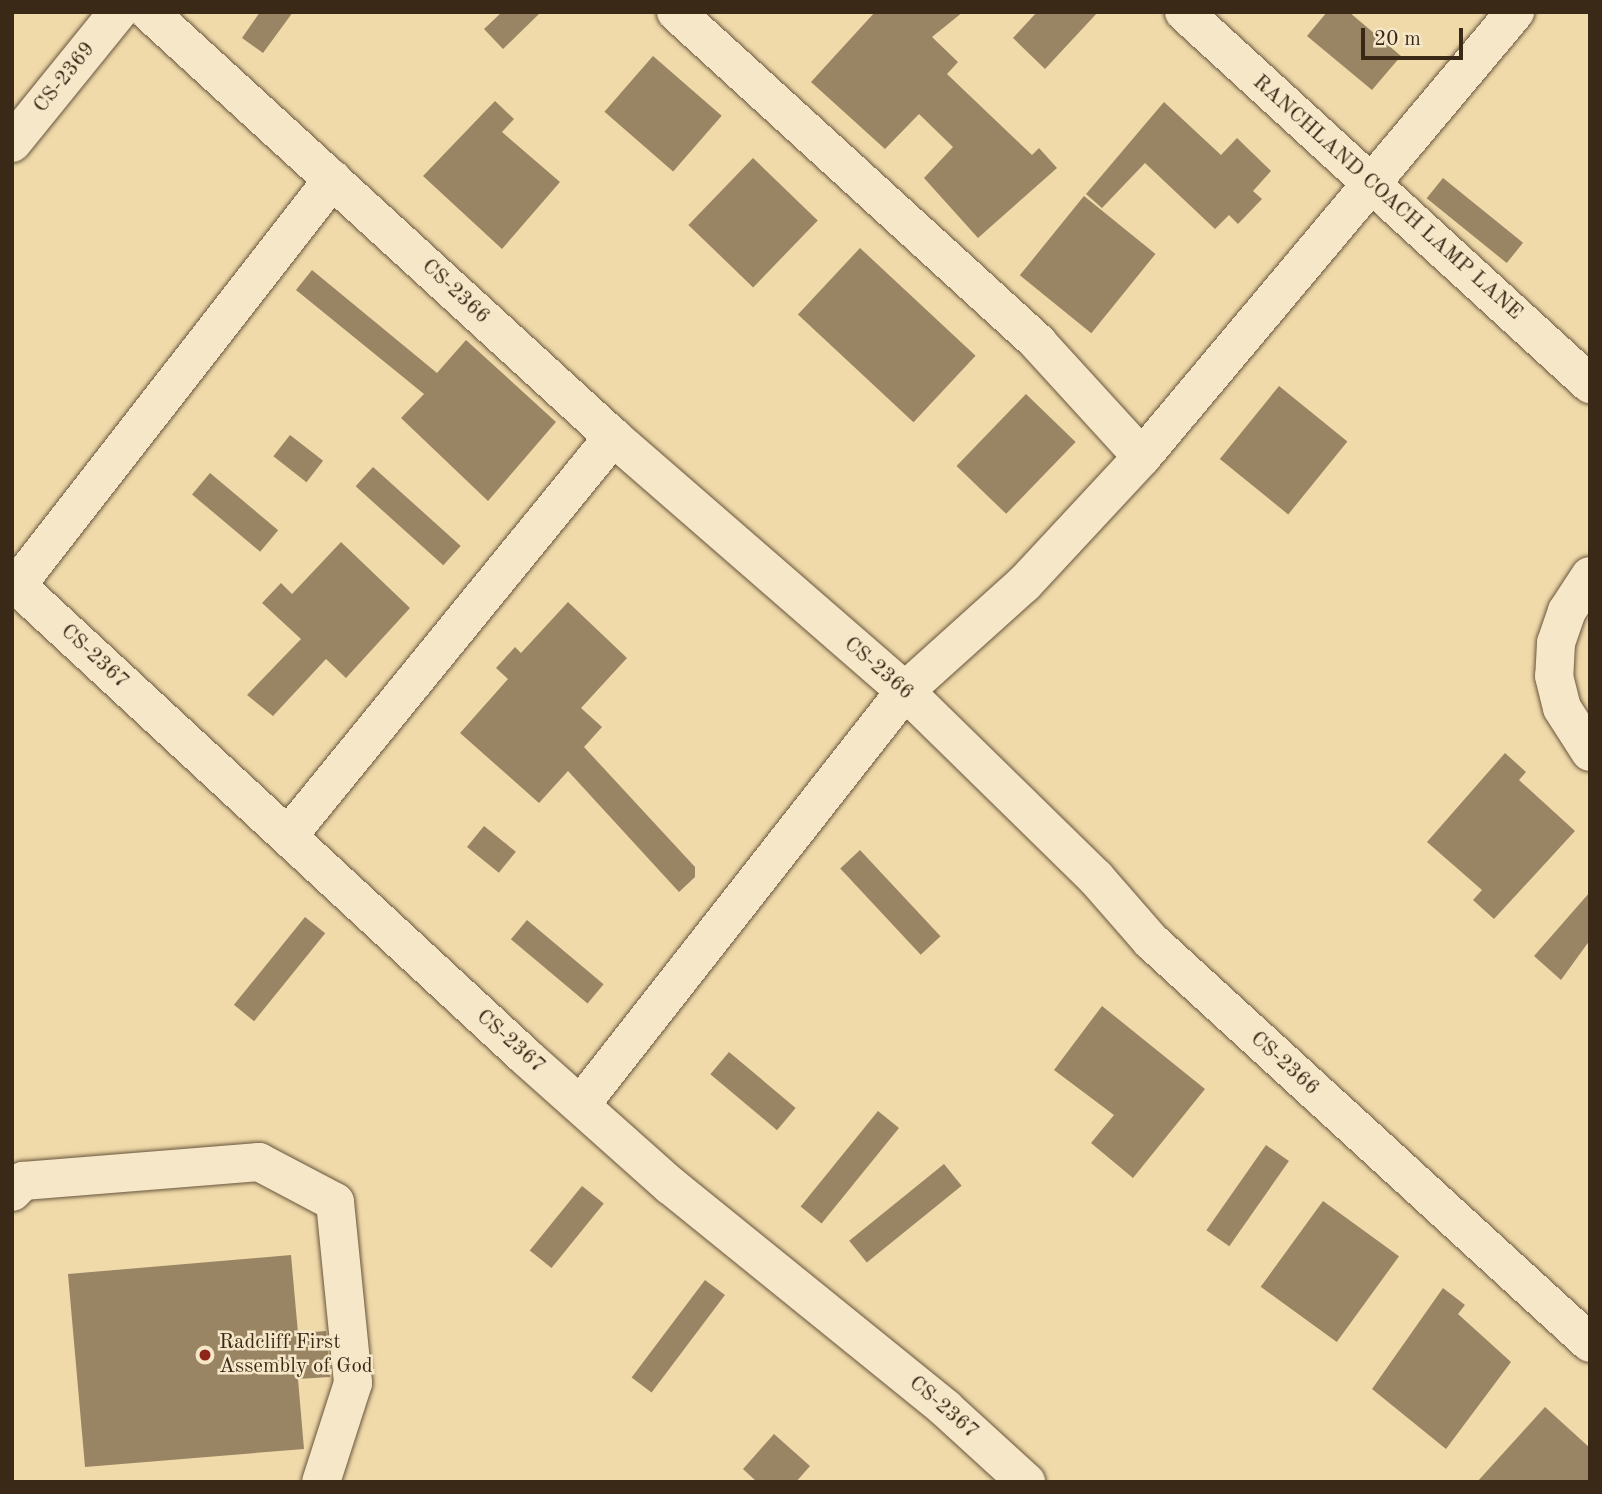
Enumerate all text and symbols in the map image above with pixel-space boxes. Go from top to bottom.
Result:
scale bar [1364,14,1466,58]
text: 20 m [1374,29,1421,50]
street label: CS-2369 [29,38,101,118]
street label: RANCHLAND COACH LAMP LANE [1247,70,1527,326]
street label: CS-2366 [416,254,494,330]
street label: CS-2367 [55,619,133,695]
street label: CS-2366 [838,632,918,706]
street label: CS-2367 [471,1005,549,1079]
street label: CS-2366 [1245,1027,1323,1101]
place label: Radcliff First Assembly of God [219,1330,373,1380]
marker: Radcliff First Assembly of God [197,1347,213,1363]
street label: CS-2367 [903,1371,983,1445]

